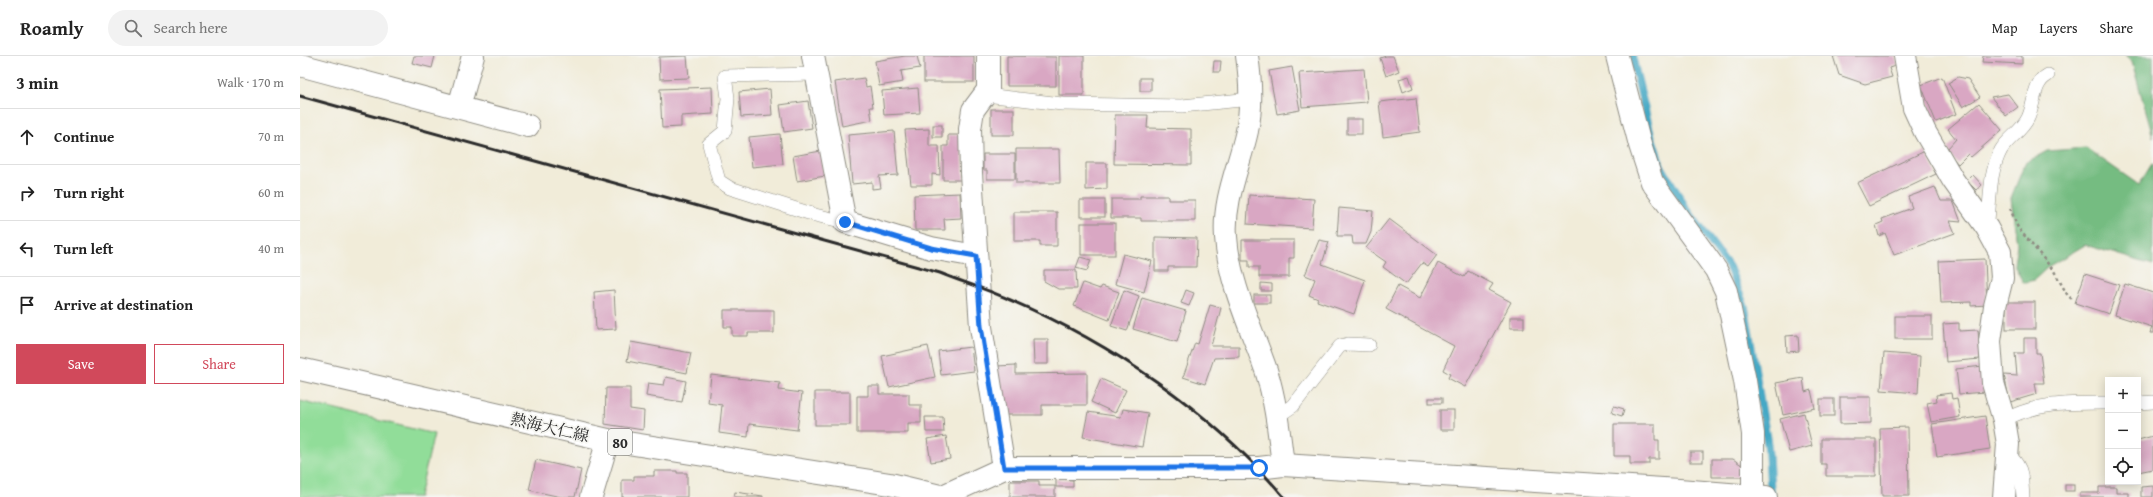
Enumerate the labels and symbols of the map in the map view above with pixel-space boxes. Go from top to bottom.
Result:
route end [836,213,854,231]
street label: 熱海大仁線 [508,406,592,448]
road number: 80 [608,429,632,455]
route start [1250,459,1268,477]

